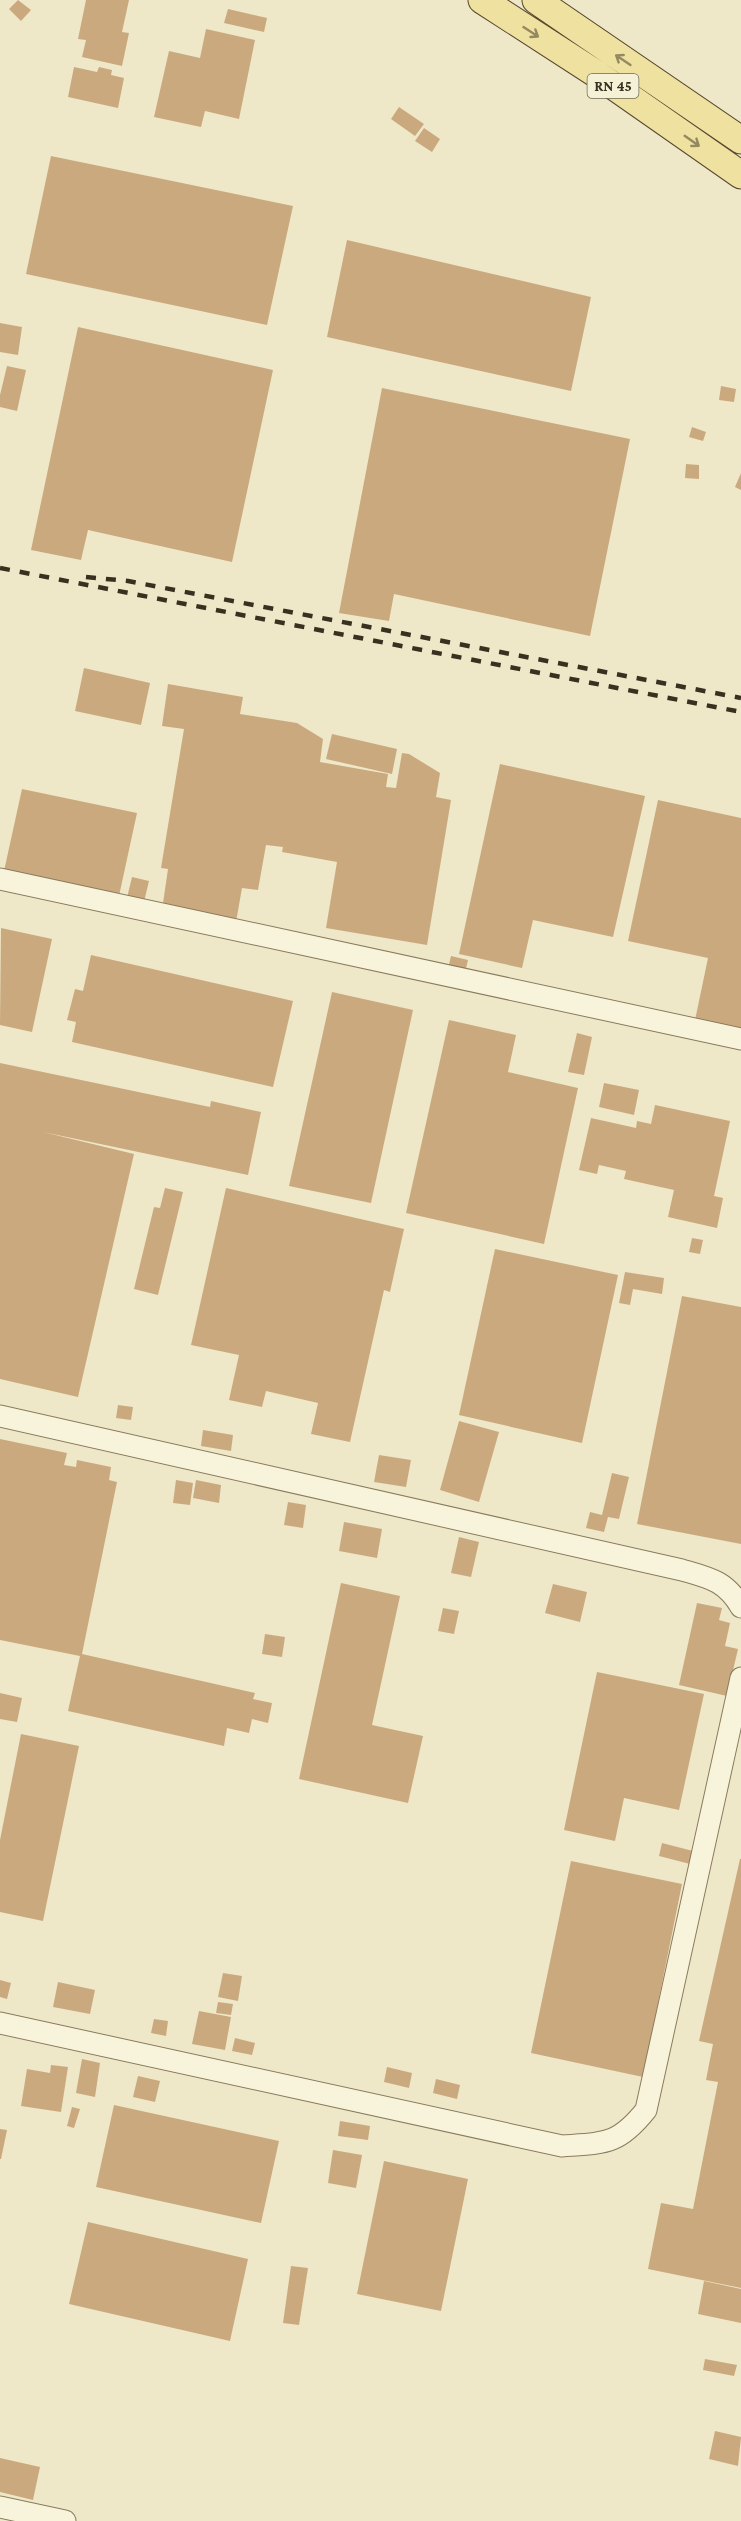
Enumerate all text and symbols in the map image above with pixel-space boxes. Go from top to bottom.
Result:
one-way arrow [522,26,539,38]
one-way arrow [616,54,632,66]
road number: RN 45 [588,74,638,98]
one-way arrow [684,135,700,147]

